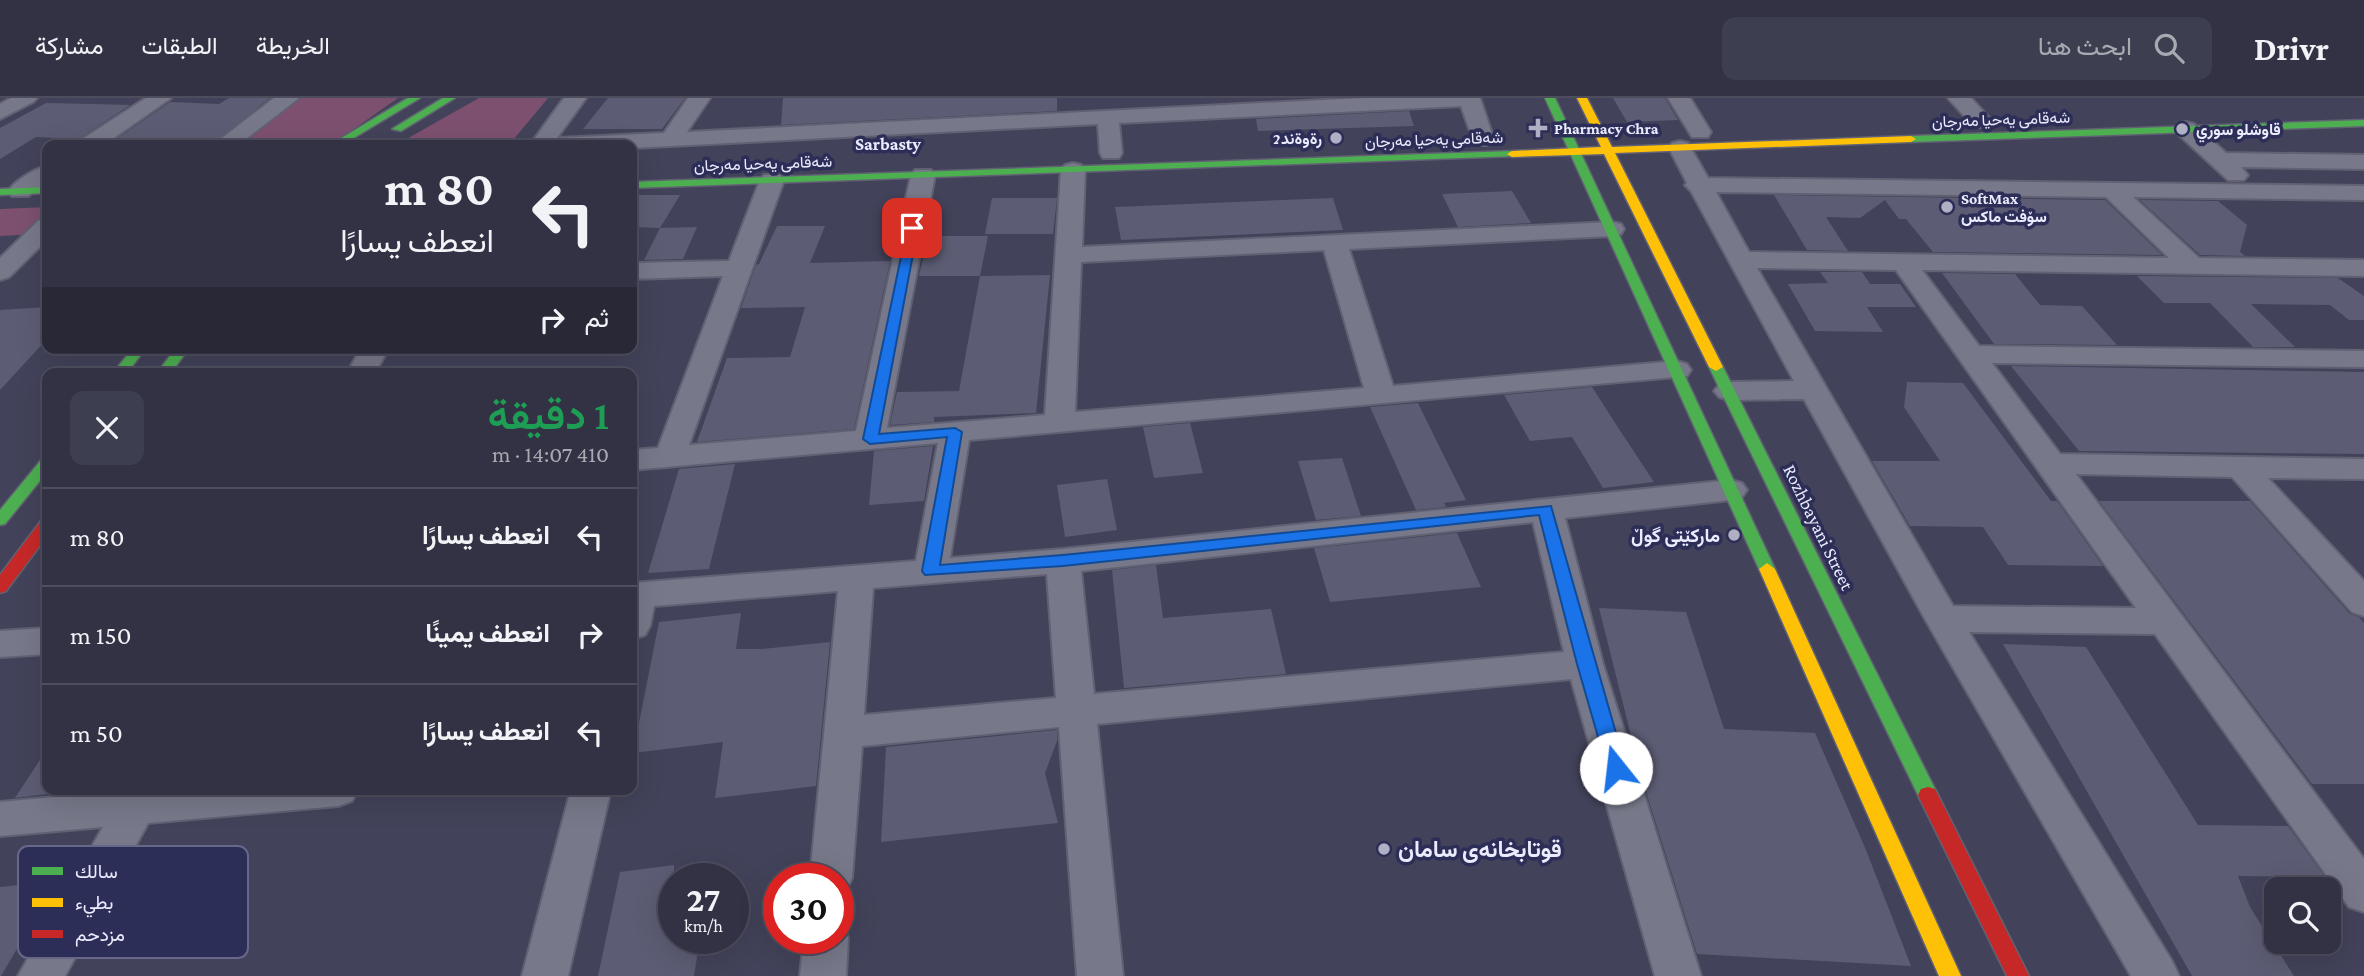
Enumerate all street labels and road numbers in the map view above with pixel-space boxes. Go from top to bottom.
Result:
street label: شەقامی یەحیا مەرجان [1932,109,2071,132]
street label: شەقامی یەحیا مەرجان [1365,129,1504,152]
street label: شەقامی یەحیا مەرجان [694,153,833,176]
street label: Rozhbayani Street [1779,461,1858,594]

